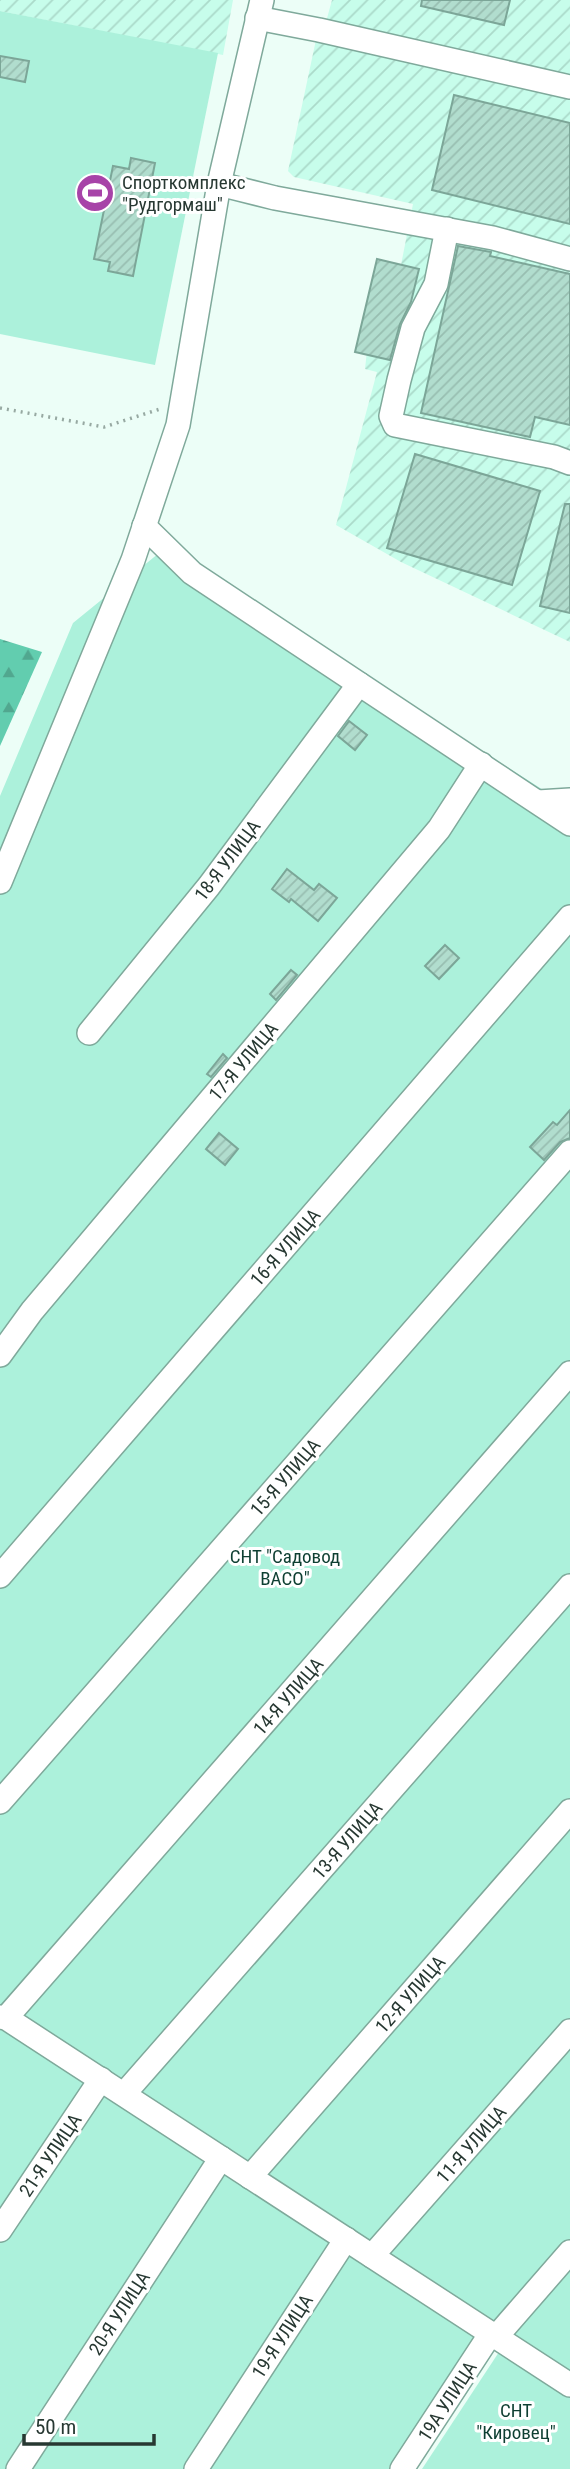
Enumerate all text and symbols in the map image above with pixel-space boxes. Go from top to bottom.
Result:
place label: Спорткомплекс "Рудгормаш" [122,171,246,216]
sports icon: Спорткомплекс "Рудгормаш" [74,172,116,214]
street label: 18-Я УЛИЦА [190,815,265,905]
street label: 17-Я УЛИЦА [204,1017,283,1105]
street label: 16-Я УЛИЦА [245,1204,325,1291]
street label: 15-Я УЛИЦА [245,1434,325,1521]
park label: СНТ "Садовод ВАСО" [230,1545,340,1590]
street label: 14-Я УЛИЦА [248,1653,328,1740]
street label: 13-Я УЛИЦА [307,1797,387,1884]
street label: 12-Я УЛИЦА [370,1951,450,2038]
street label: 11-Я УЛИЦА [431,2101,511,2188]
street label: 21-Я УЛИЦА [14,2109,87,2201]
street label: 20-Я УЛИЦА [84,2267,155,2359]
street label: 19-Я УЛИЦА [247,2290,318,2382]
street label: 19А УЛИЦА [413,2357,482,2446]
park label: СНТ "Кировец" [476,2399,556,2444]
scale bar [24,2402,154,2446]
text: 50 m [35,2415,76,2439]

